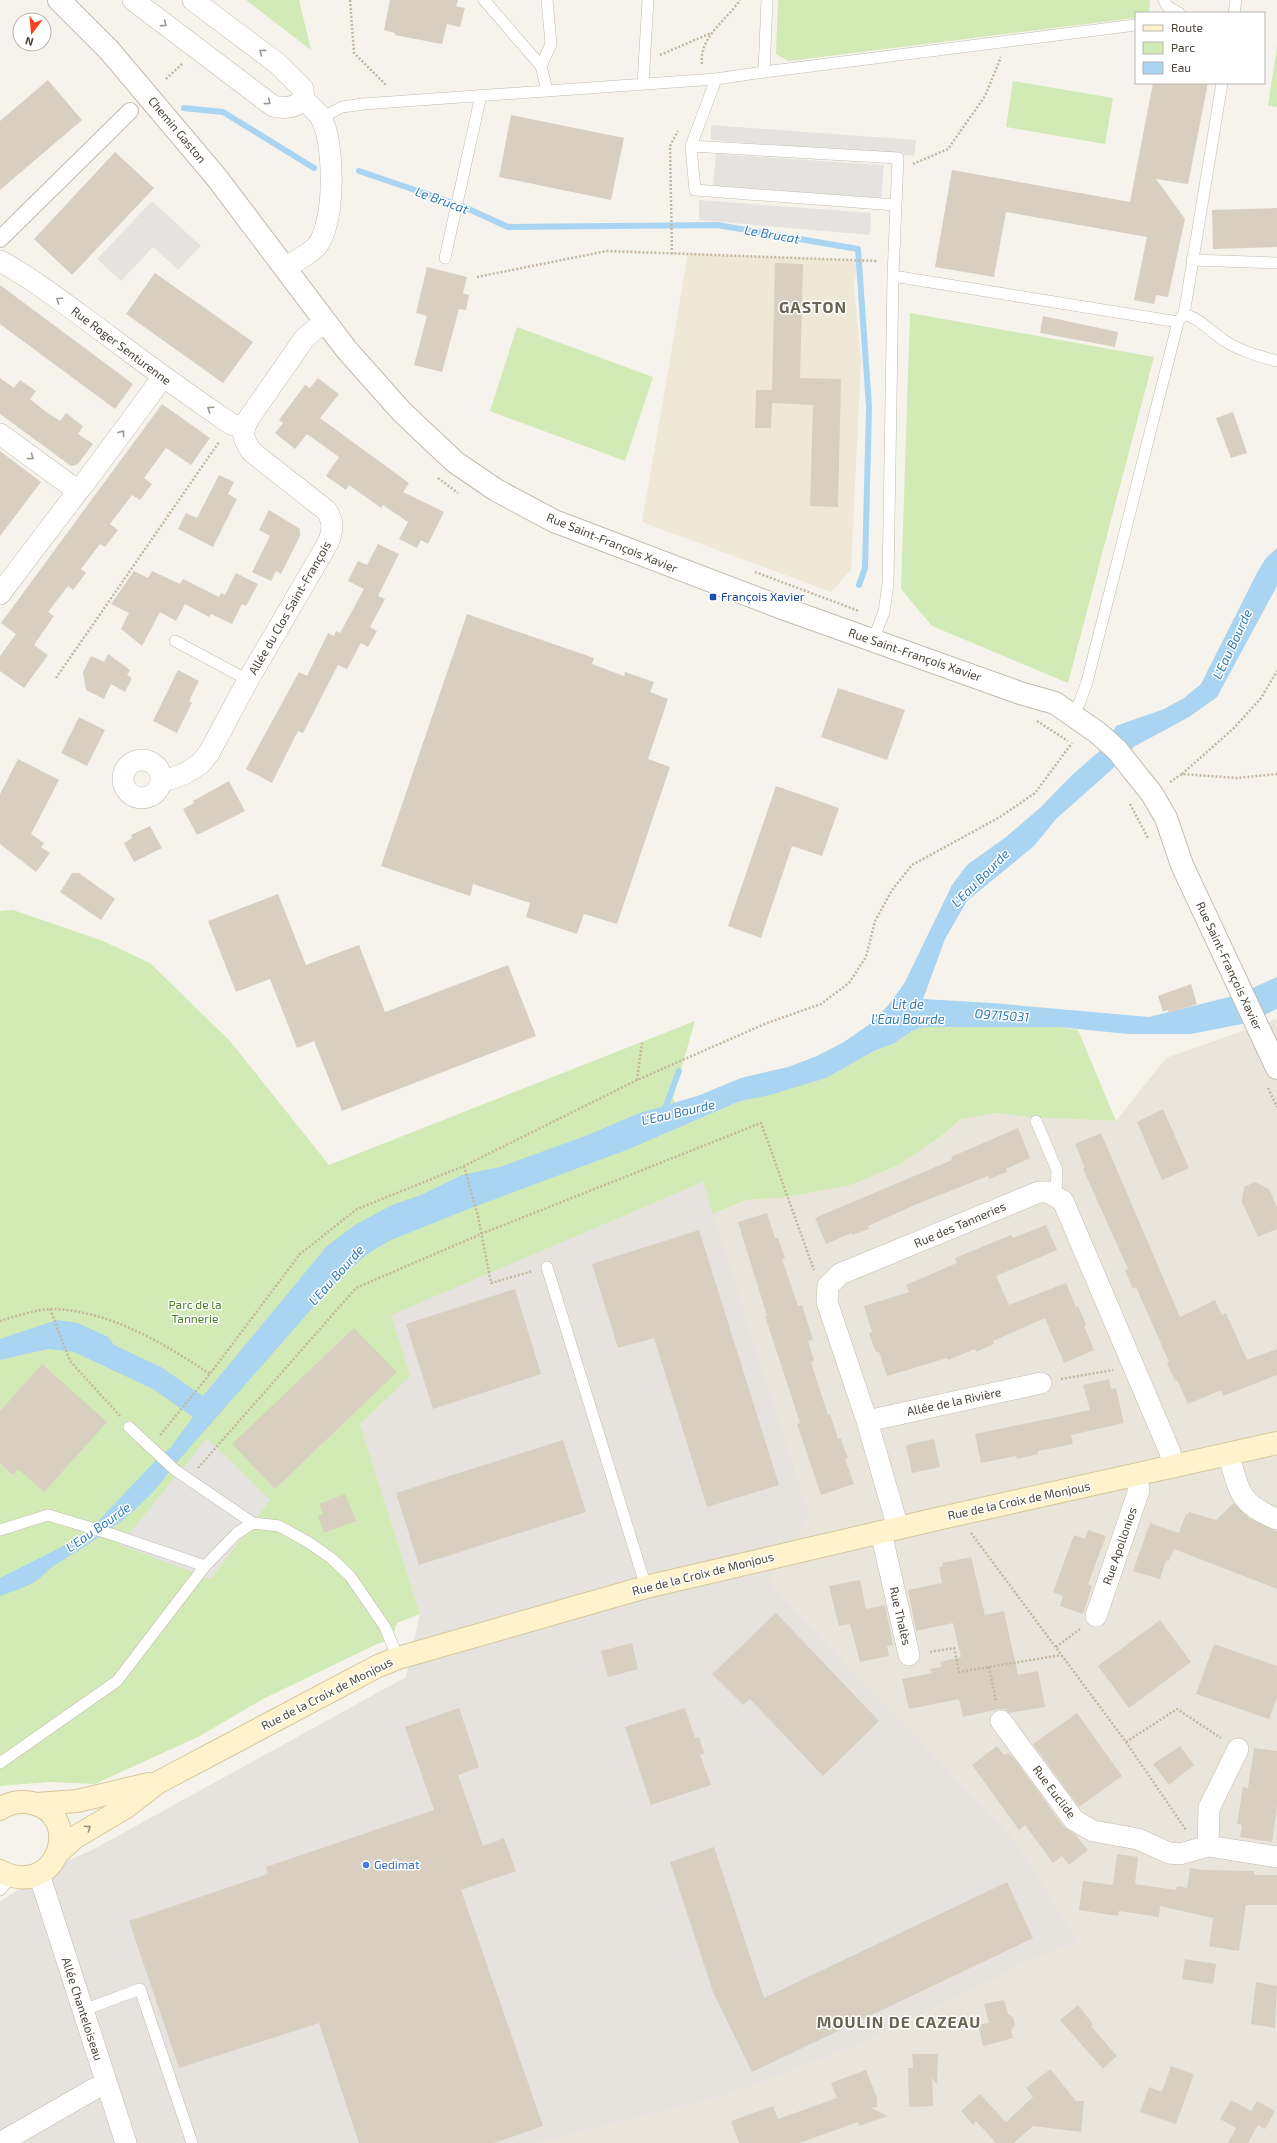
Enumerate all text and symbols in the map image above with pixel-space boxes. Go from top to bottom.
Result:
north arrow [12,12,52,52]
legend [1135,12,1265,84]
one-way arrow [160,19,167,26]
text: Route [1171,20,1203,34]
text: N [23,35,35,49]
text: Parc [1171,40,1195,54]
one-way arrow [259,49,266,56]
text: Eau [1171,60,1191,74]
street label: Chemin Gaston [146,93,209,165]
one-way arrow [264,97,271,105]
water label: Le Brucat [413,183,471,217]
water label: Le Brucat [743,221,801,247]
district label: GASTON [779,297,847,316]
one-way arrow [57,298,64,305]
street label: Rue Roger Senturenne [69,303,174,387]
one-way arrow [207,406,214,414]
one-way arrow [118,430,125,437]
one-way arrow [27,453,34,460]
street label: Rue Saint-François Xavier [544,509,680,576]
street label: Allée du Clos Saint-François [245,538,334,677]
place label: François Xavier [721,589,805,604]
marker: François Xavier [708,592,718,602]
water label: L'Eau Bourde [1209,606,1255,682]
street label: Rue Saint-François Xavier [847,625,984,684]
water label: L'Eau Bourde [948,846,1012,910]
street label: Rue Saint-François Xavier [1193,899,1266,1033]
water label: Lit de l'Eau Bourde [871,996,945,1027]
water label: O9715031 [974,1005,1030,1025]
water label: L'Eau Bourde [640,1096,717,1128]
street label: Rue des Tanneries [912,1198,1008,1250]
water label: L'Eau Bourde [305,1242,367,1308]
park label: Parc de la Tannerie [169,1297,221,1325]
street label: Allée de la Rivière [905,1384,1002,1418]
street label: Rue de la Croix de Monjous [946,1478,1092,1523]
water label: L'Eau Bourde [63,1499,133,1555]
street label: Rue Apollonios [1099,1505,1139,1586]
street label: Rue de la Croix de Monjous [630,1549,775,1598]
street label: Rue Thalès [887,1585,915,1646]
street label: Rue de la Croix de Monjous [259,1654,395,1733]
street label: Rue Euclide [1030,1762,1079,1821]
one-way arrow [84,1825,91,1833]
place label: Gedimat [374,1857,420,1871]
marker: Gedimat [361,1860,371,1870]
street label: Allée Chanteloiseau [60,1955,106,2062]
district label: MOULIN DE CAZEAU [817,2012,981,2031]

